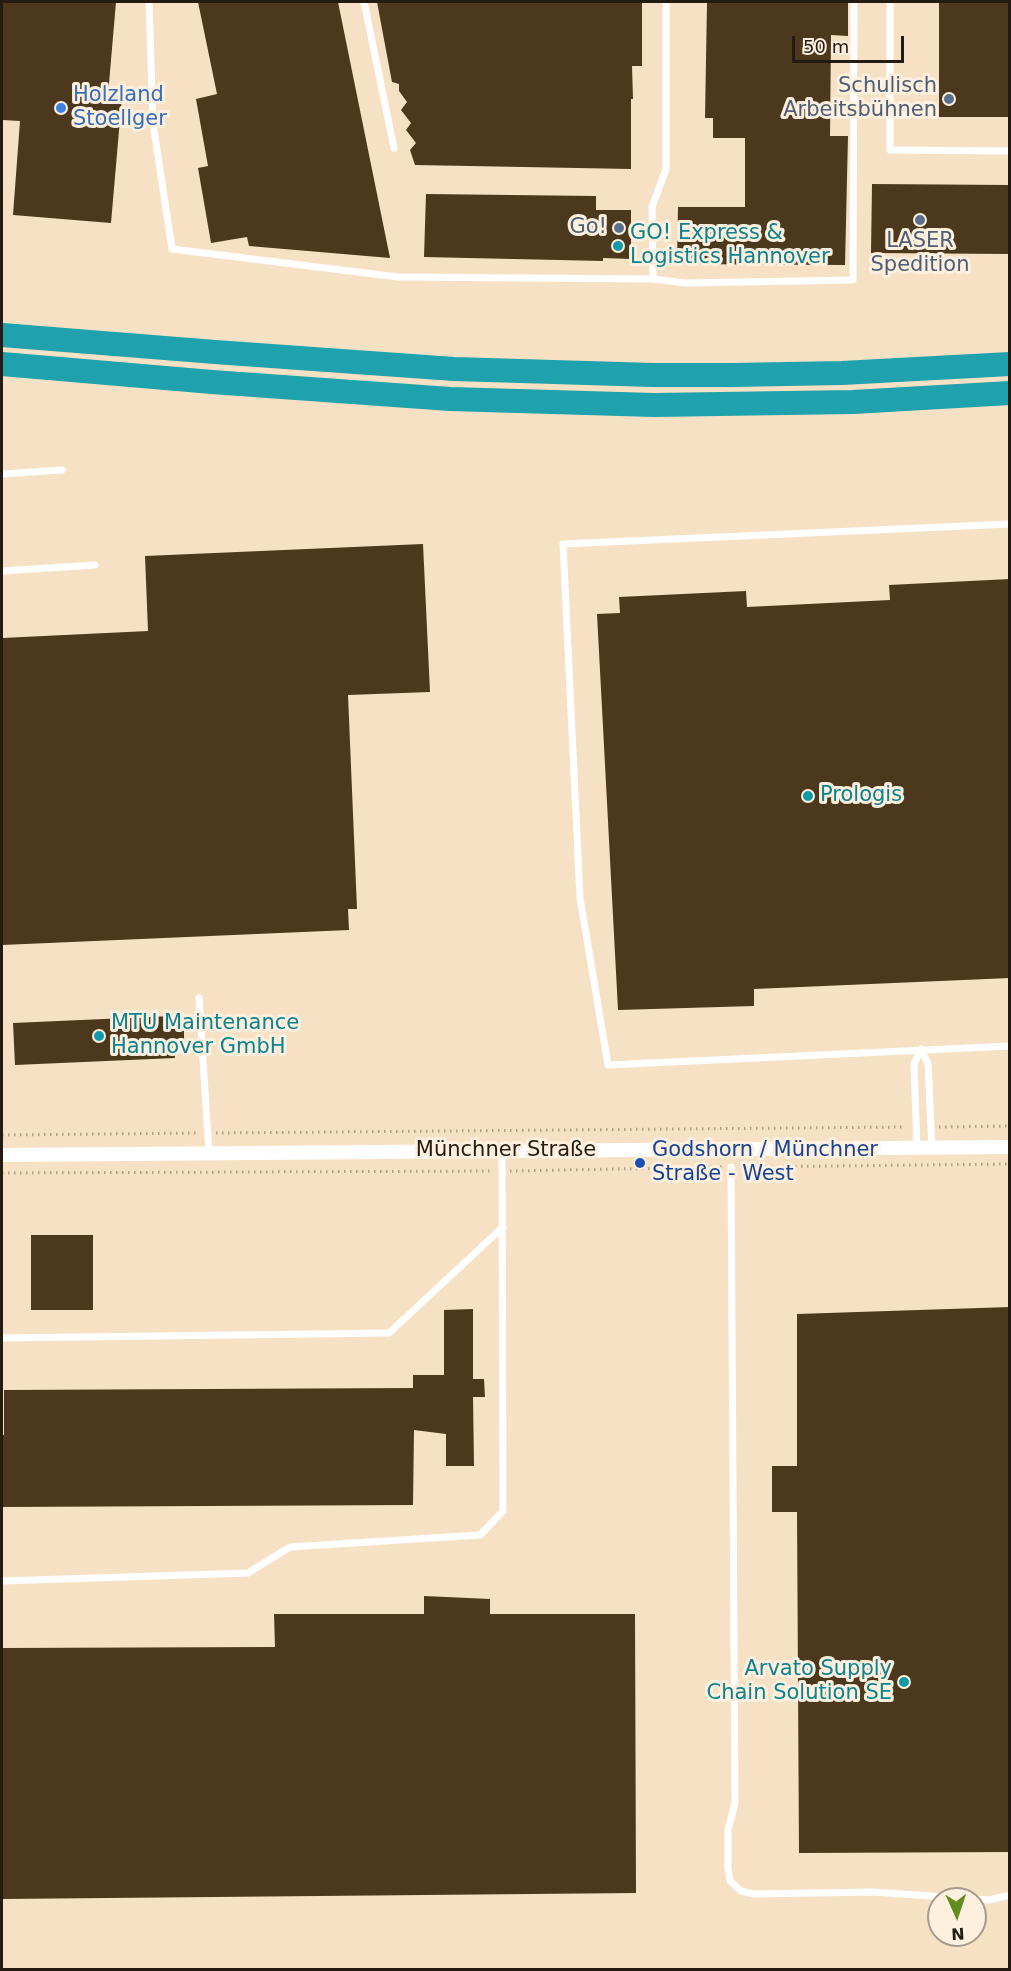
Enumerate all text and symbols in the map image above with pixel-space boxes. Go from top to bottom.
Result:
scale bar [795,24,908,62]
text: 50 m [803,36,849,57]
place label: Schulisch Arbeitsbühnen [783,74,937,124]
place label: Holzland Stoellger [73,83,167,133]
marker: Schulisch Arbeitsbühnen [942,92,956,106]
marker: Holzland Stoellger [54,101,68,115]
marker: LASER Spedition [913,213,927,227]
place label: Go! [569,215,607,241]
marker: Go! [612,221,626,235]
place label: GO! Express & Logistics Hannover [630,221,830,271]
place label: LASER Spedition [871,229,969,279]
marker: GO! Express & Logistics Hannover [611,239,625,253]
place label: Prologis [820,783,902,809]
marker: Prologis [801,789,815,803]
place label: MTU Maintenance Hannover GmbH [111,1011,299,1061]
marker: MTU Maintenance Hannover GmbH [92,1029,106,1043]
street label: Münchner Straße [416,1138,596,1164]
place label: Godshorn / Münchner Straße - West [652,1138,878,1188]
marker: Godshorn / Münchner Straße - West [633,1156,647,1170]
place label: Arvato Supply Chain Solution SE [707,1657,892,1707]
marker: Arvato Supply Chain Solution SE [897,1675,911,1689]
north arrow [927,1887,987,1947]
text: N [951,1924,965,1943]

